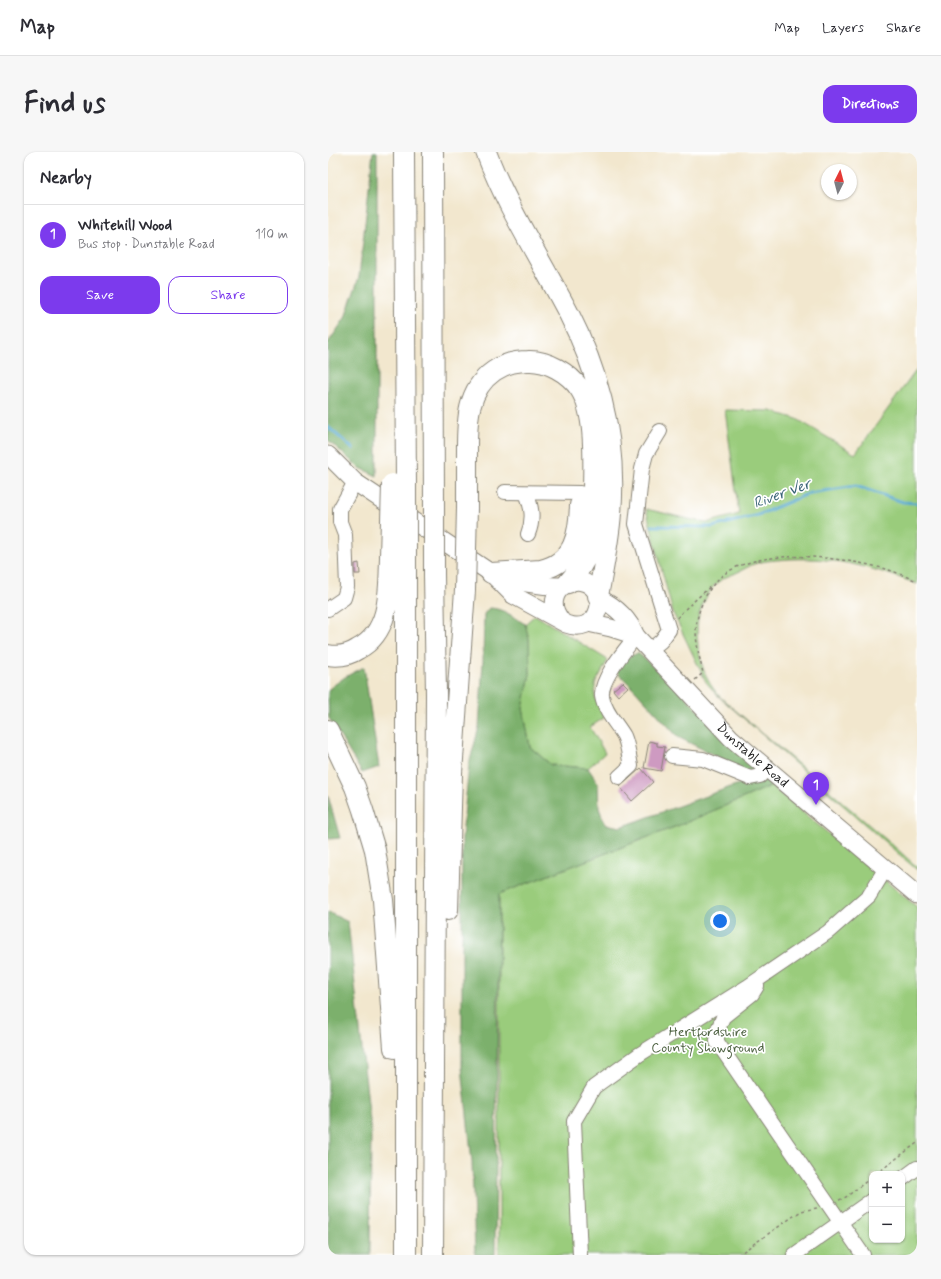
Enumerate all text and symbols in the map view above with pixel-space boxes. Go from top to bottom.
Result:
text: Map [20,15,55,40]
text: Map [774,19,800,37]
text: Layers [822,19,864,37]
text: Share [886,19,921,37]
button: Directions [823,85,917,123]
text: Find us [24,86,105,123]
north arrow [821,164,857,200]
text: Nearby [40,167,92,189]
text: Whitehill Wood [78,216,172,236]
text: 1 [50,226,56,243]
text: 110 m [255,226,288,243]
text: Bus stop · Dunstable Road [78,236,215,253]
button: Save [40,276,160,314]
button: Share [168,276,288,314]
water label: River Ver [751,474,815,514]
street label: Dunstable Road [712,719,792,792]
pin: 1 [803,772,829,805]
your location [710,911,730,931]
park label: Hertfordshire County Showground [651,1023,765,1059]
map controls [869,1171,905,1243]
button: + [869,1171,905,1207]
button: − [869,1207,905,1243]

